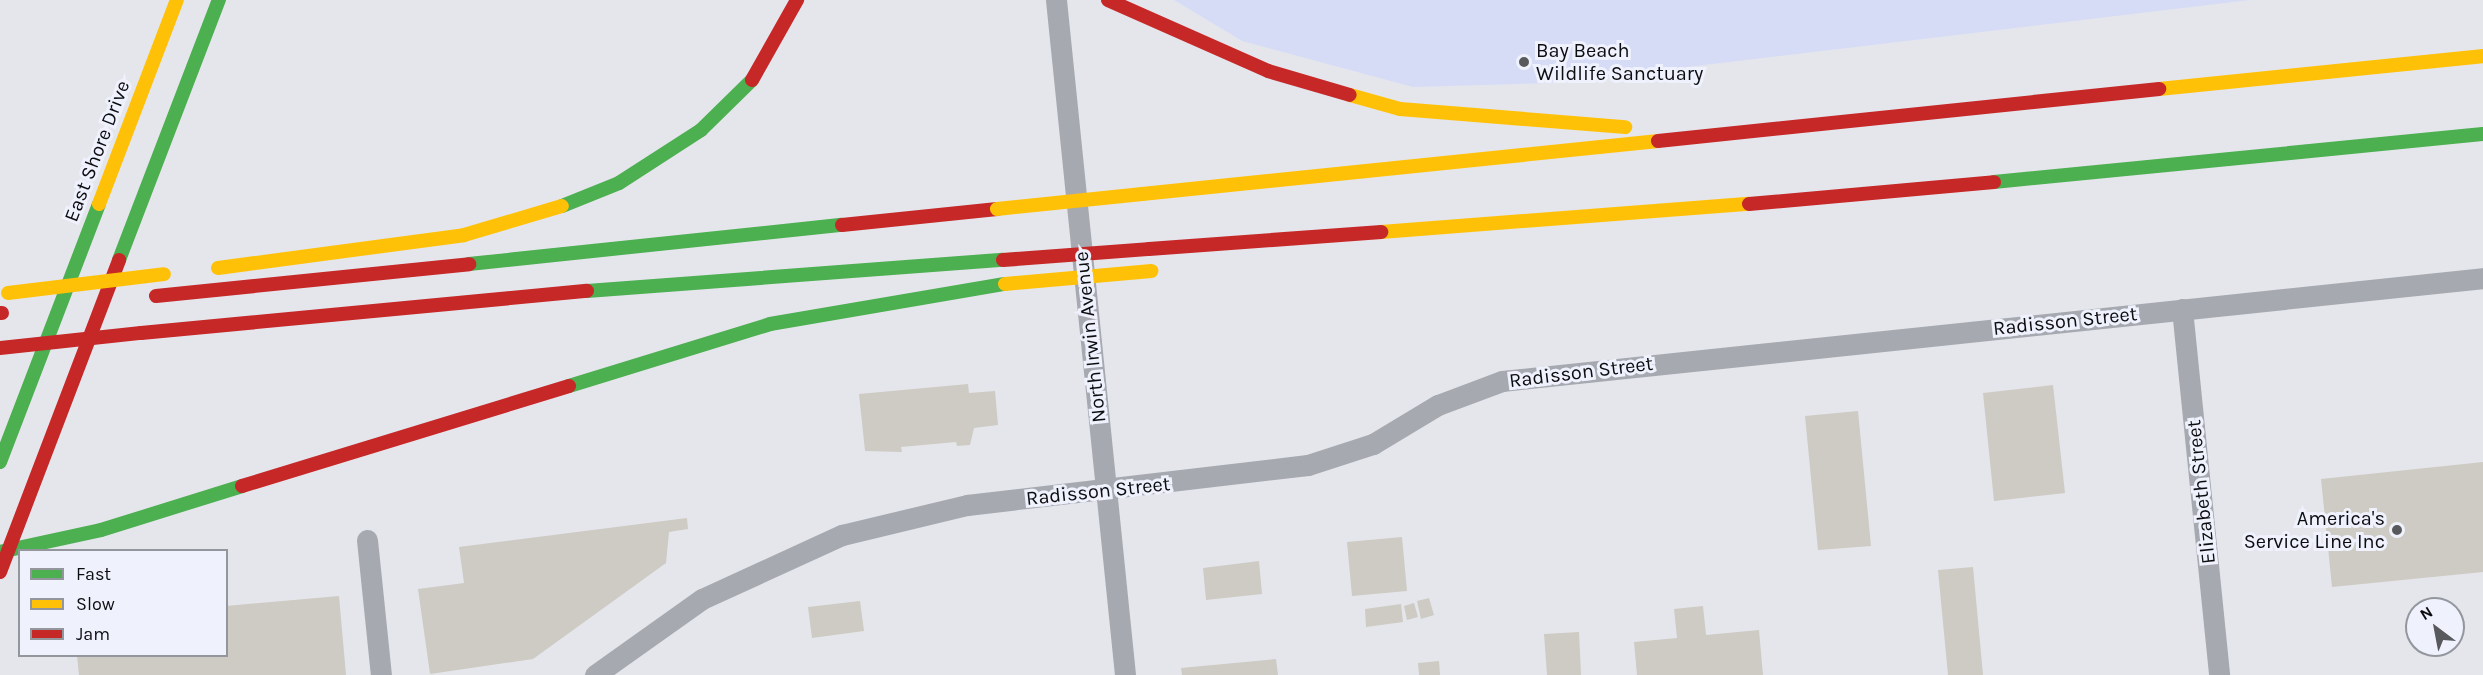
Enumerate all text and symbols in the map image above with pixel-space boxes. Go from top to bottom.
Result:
place label: Bay Beach Wildlife Sanctuary [1536,39,1703,86]
marker: Bay Beach Wildlife Sanctuary [1517,55,1531,69]
street label: East Shore Drive [59,77,135,225]
street label: North Irwin Avenue [1069,250,1111,424]
street label: Radisson Street [1992,302,2138,340]
street label: Radisson Street [1508,351,1654,393]
street label: Elizabeth Street [2182,419,2220,565]
street label: Radisson Street [1025,472,1171,510]
place label: America's Service Line Inc [2244,506,2385,553]
marker: America's Service Line Inc [2390,523,2404,537]
legend [18,549,228,657]
text: Fast [76,563,111,585]
text: Slow [76,593,115,615]
north arrow [2405,597,2465,657]
text: N [2416,602,2436,624]
text: Jam [76,623,110,645]

